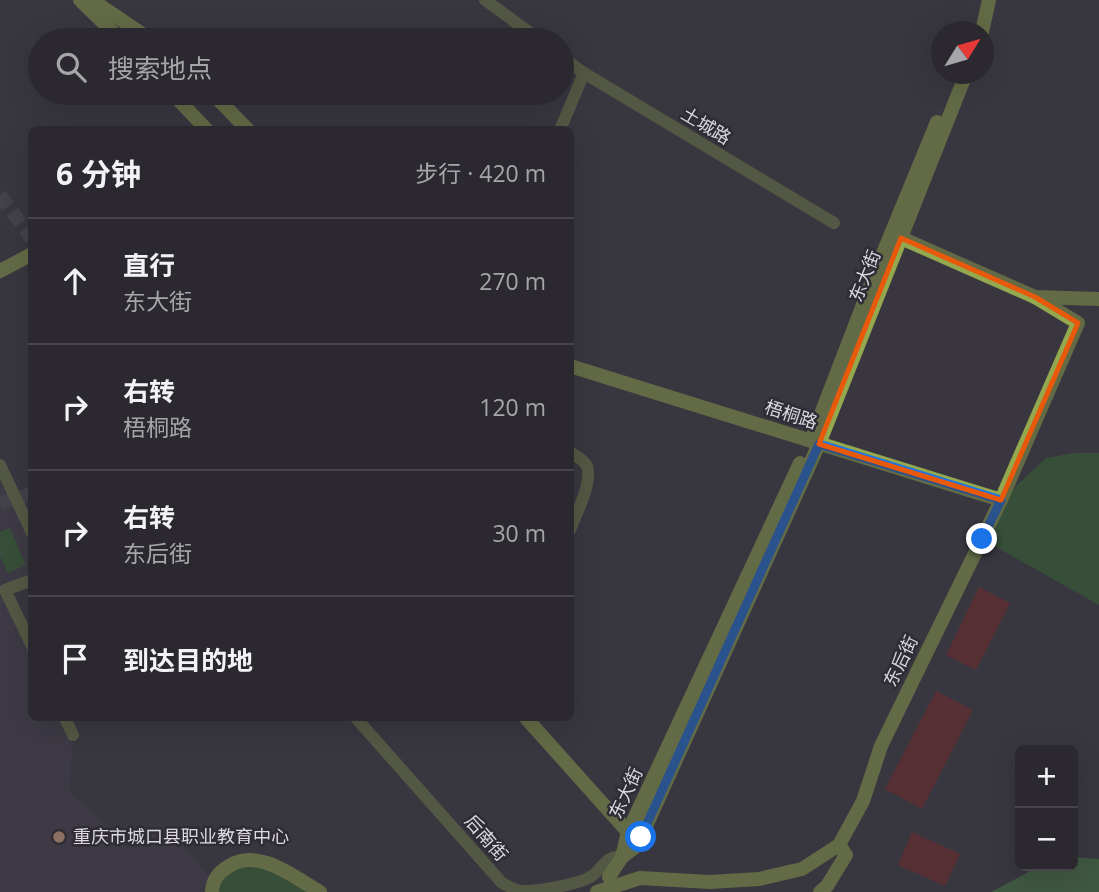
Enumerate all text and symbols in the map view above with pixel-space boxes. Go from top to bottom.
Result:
north arrow [931,21,994,84]
search box [28,28,574,105]
icon: search [52,48,90,86]
text: 搜索地点 [108,50,212,86]
street label: 土城路 [677,101,736,149]
text: 6 分钟 [56,153,141,194]
text: 步行 · 420 m [415,157,546,189]
street label: 东大街 [843,246,885,305]
text: 直行 [123,247,175,283]
icon: ahead [56,262,94,300]
text: 270 m [479,265,546,297]
text: 东大街 [123,285,192,317]
text: 右转 [123,373,175,409]
icon: right [56,388,94,426]
text: 120 m [479,391,546,423]
street label: 梧桐路 [762,394,821,434]
text: 梧桐路 [123,411,192,443]
text: 右转 [123,499,175,535]
icon: right [56,514,94,552]
text: 30 m [492,517,546,549]
route end [966,523,997,554]
text: 东后街 [123,537,192,569]
street label: 东后街 [877,631,923,690]
icon: arrive [56,640,94,678]
text: 到达目的地 [123,642,253,678]
map controls [1015,745,1078,871]
button: + [1015,745,1078,808]
street label: 东大街 [603,763,647,822]
button: − [1015,808,1078,871]
street label: 后南街 [460,809,514,866]
route start [625,821,656,852]
place label: 重庆市城口县职业教育中心 [73,824,289,848]
marker: 重庆市城口县职业教育中心 [51,829,67,845]

